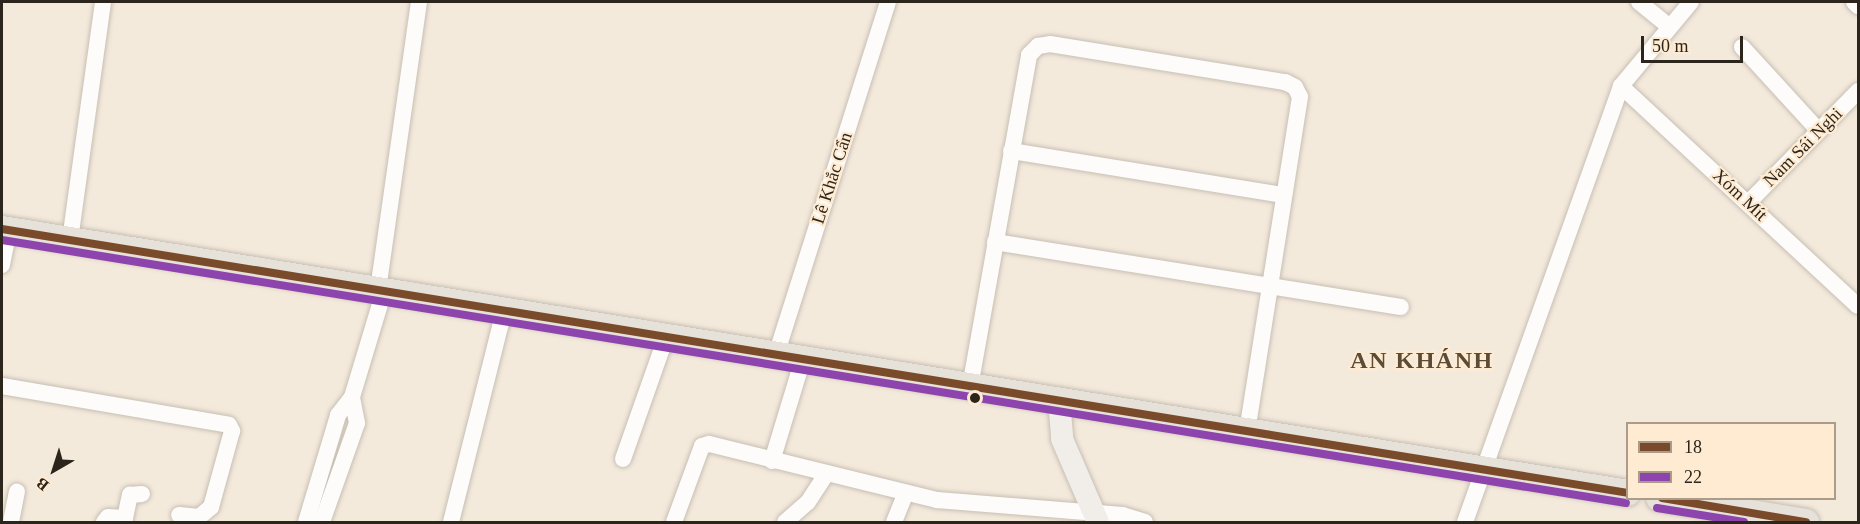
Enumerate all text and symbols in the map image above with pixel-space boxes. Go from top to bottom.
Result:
scale bar [1644,24,1746,62]
text: 50 m [1652,36,1689,56]
street label: Nam Sái Nghi [1759,103,1847,191]
street label: Lê Khắc Cẩn [807,130,857,226]
street label: Xóm Mít [1708,164,1772,226]
district label: AN KHÁNH [1350,347,1494,375]
unlabelled marker [969,392,981,404]
legend [1626,422,1836,500]
text: 18 [1684,437,1702,457]
north arrow [24,440,84,500]
text: 22 [1684,467,1702,487]
text: B [33,474,52,494]

